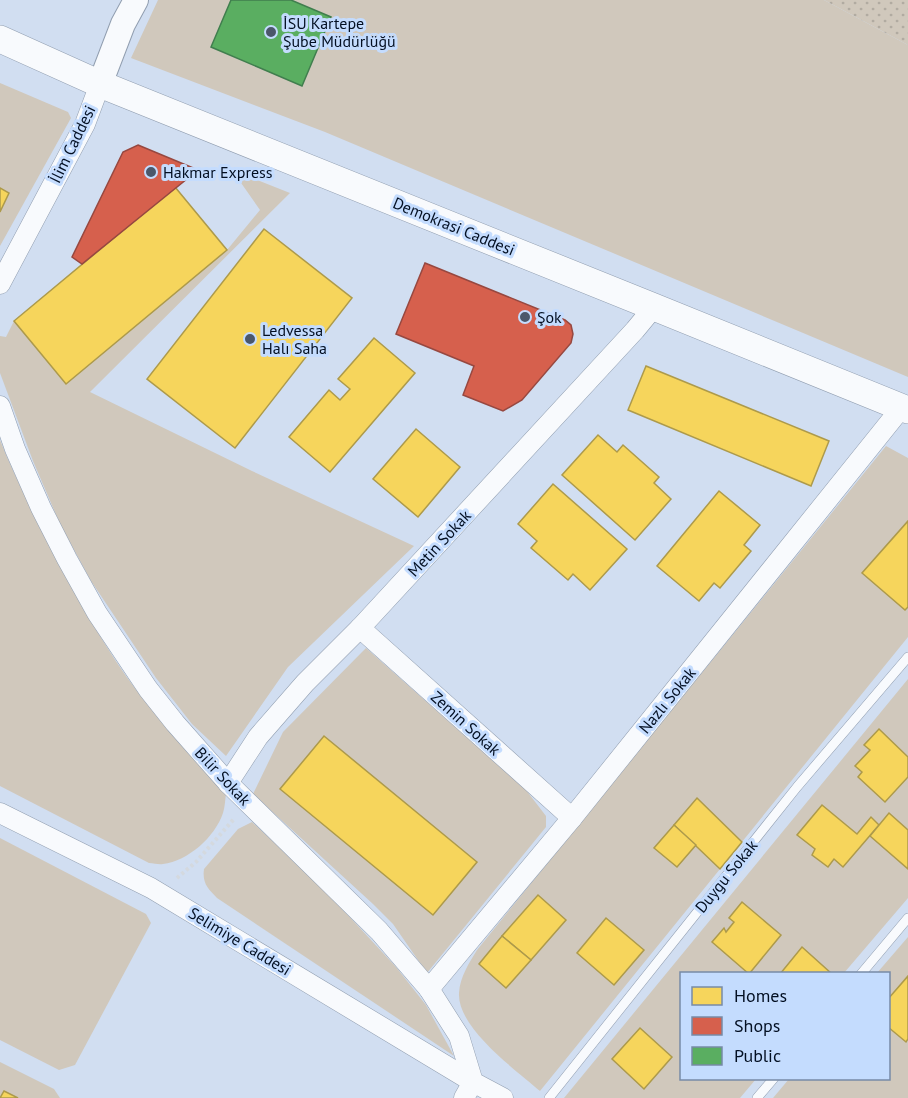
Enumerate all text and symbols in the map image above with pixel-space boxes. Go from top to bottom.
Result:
place label: İSU Kartepe Şube Müdürlüğü [283,13,396,51]
marker: İSU Kartepe Şube Müdürlüğü [264,25,278,39]
street label: İlim Caddesi [45,102,99,186]
place label: Hakmar Express [163,162,273,182]
marker: Hakmar Express [144,165,158,179]
street label: Demokrasi Caddesi [390,192,518,260]
place label: Şok [537,307,562,327]
marker: Şok [518,310,532,324]
place label: Ledvessa Halı Saha [262,320,327,358]
marker: Ledvessa Halı Saha [243,332,257,346]
street label: Metin Sokak [403,505,475,580]
street label: Nazlı Sokak [634,663,700,737]
street label: Zemin Sokak [427,687,505,760]
street label: Bilir Sokak [191,743,255,810]
street label: Duygu Sokak [690,835,762,917]
street label: Selimiye Caddesi [185,903,295,979]
legend [680,972,890,1080]
text: Homes [734,984,787,1007]
text: Shops [734,1014,780,1037]
text: Public [734,1044,781,1067]

